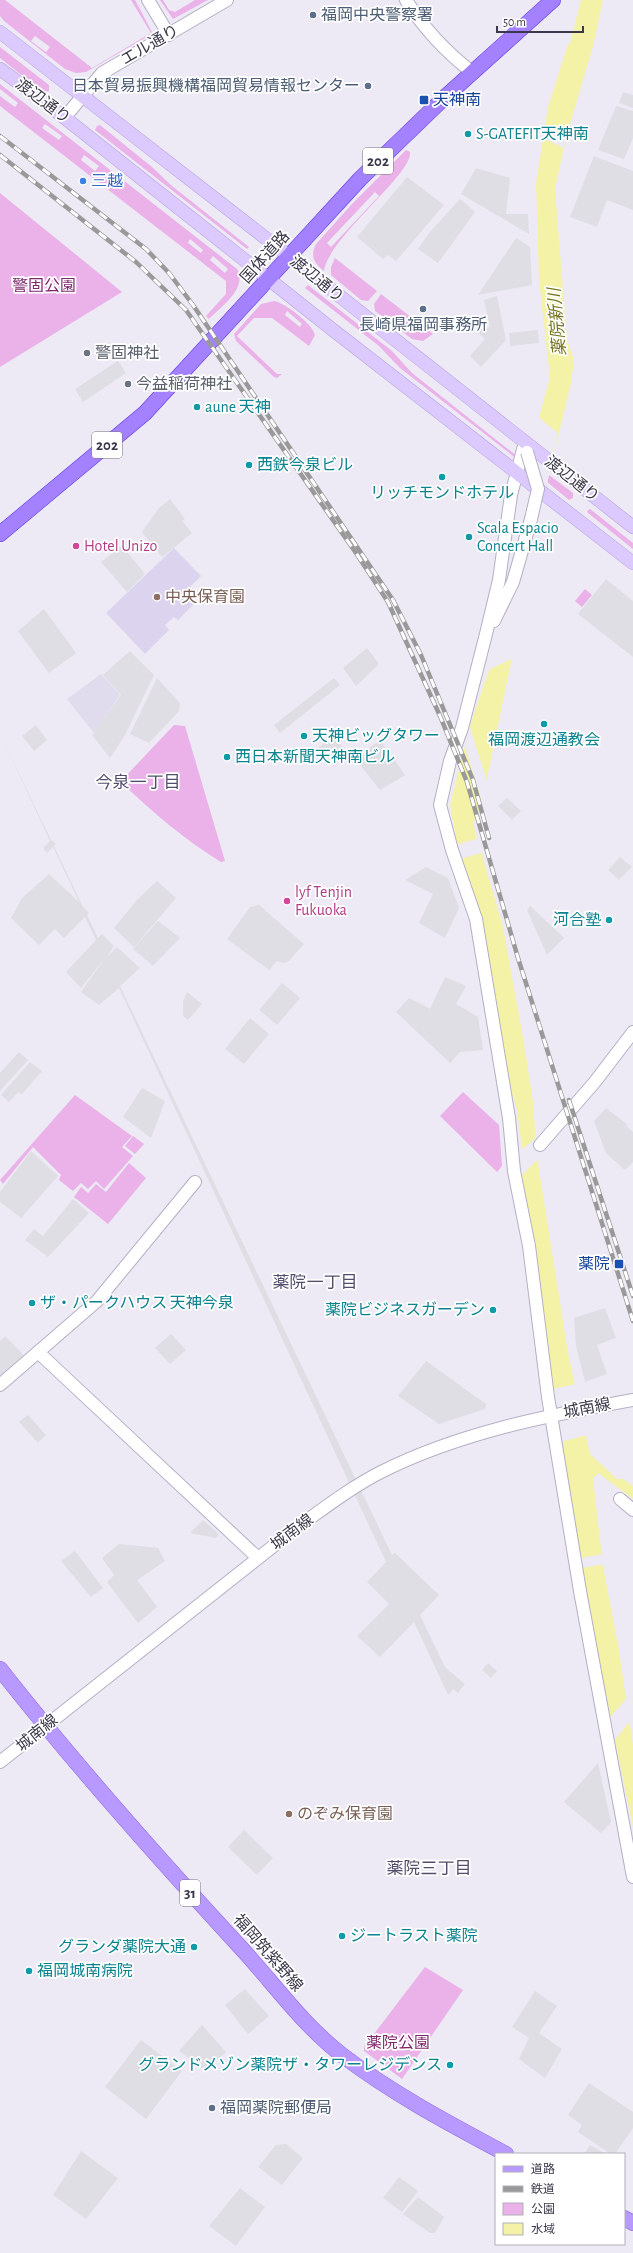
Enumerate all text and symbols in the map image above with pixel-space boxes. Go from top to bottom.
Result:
place label: 福岡中央警察署 [321,6,433,23]
scale bar [497,8,583,34]
marker: 福岡中央警察署 [308,10,318,20]
text: 50 m [503,16,526,28]
street label: エル通り [118,21,182,68]
street label: 渡辺通り [13,75,74,127]
place label: 日本貿易振興機構福岡貿易情報センター [72,77,360,94]
marker: 日本貿易振興機構福岡貿易情報センター [363,81,373,91]
place label: 天神南 [433,92,481,108]
marker: 天神南 [418,94,430,106]
place label: S-GATEFIT天神南 [476,126,589,142]
marker: S-GATEFIT天神南 [463,129,473,139]
road number: 202 [363,148,393,174]
place label: 三越 [91,173,123,189]
marker: 三越 [78,176,88,186]
street label: 国体道路 [237,227,292,286]
street label: 渡辺通り [287,252,348,305]
park label: 警固公園 [12,277,76,294]
water label: 薬院新川 [544,285,568,357]
marker: 長崎県福岡事務所 [418,304,428,314]
place label: 長崎県福岡事務所 [359,316,487,333]
place label: 警固神社 [95,344,159,361]
marker: 警固神社 [82,348,92,358]
place label: 今益稲荷神社 [136,375,232,392]
marker: 今益稲荷神社 [123,379,133,389]
place label: aune 天神 [205,399,271,415]
marker: aune 天神 [192,402,202,412]
road number: 202 [92,432,122,458]
street label: 渡辺通り [542,452,603,505]
place label: 西鉄今泉ビル [257,456,353,473]
marker: 西鉄今泉ビル [244,460,254,470]
marker: リッチモンドホテル [437,472,447,482]
place label: リッチモンドホテル [370,485,514,501]
place label: Scala Espacio Concert Hall [477,520,559,554]
marker: Scala Espacio Concert Hall [464,532,474,542]
place label: Hotel Unizo [84,538,158,554]
marker: Hotel Unizo [71,541,81,551]
place label: 中央保育園 [165,588,245,605]
marker: 中央保育園 [152,592,162,602]
marker: 福岡渡辺通教会 [539,719,549,729]
place label: 天神ビッグタワー [312,727,440,744]
marker: 天神ビッグタワー [299,731,309,741]
place label: 福岡渡辺通教会 [488,731,600,748]
place label: 西日本新聞天神南ビル [235,748,395,765]
marker: 西日本新聞天神南ビル [222,752,232,762]
district label: 今泉一丁目 [96,773,181,791]
place label: lyf Tenjin Fukuoka [295,884,352,918]
marker: lyf Tenjin Fukuoka [282,896,292,906]
place label: 河合塾 [553,911,601,928]
marker: 河合塾 [604,915,614,925]
place label: 薬院 [578,1255,610,1272]
marker: 薬院 [613,1258,625,1270]
district label: 薬院一丁目 [273,1273,358,1291]
place label: ザ・パークハウス 天神今泉 [40,1294,234,1311]
marker: ザ・パークハウス 天神今泉 [27,1298,37,1308]
place label: 薬院ビジネスガーデン [325,1301,485,1318]
marker: 薬院ビジネスガーデン [488,1305,498,1315]
street label: 城南線 [562,1395,612,1420]
street label: 城南線 [267,1510,316,1553]
street label: 城南線 [13,1711,61,1754]
place label: のぞみ保育園 [297,1805,393,1822]
marker: のぞみ保育園 [284,1809,294,1819]
district label: 薬院三丁目 [387,1859,472,1877]
road number: 31 [180,1880,200,1906]
street label: 福岡筑紫野線 [230,1911,306,1994]
place label: ジートラスト薬院 [350,1927,478,1944]
marker: ジートラスト薬院 [337,1931,347,1941]
place label: グランダ薬院大通 [58,1938,186,1955]
marker: グランダ薬院大通 [189,1942,199,1952]
place label: 福岡城南病院 [37,1962,133,1979]
marker: 福岡城南病院 [24,1966,34,1976]
park label: 薬院公園 [366,2034,430,2051]
place label: グランドメゾン薬院ザ・タワーレジデンス [138,2056,442,2073]
marker: グランドメゾン薬院ザ・タワーレジデンス [445,2060,455,2070]
place label: 福岡薬院郵便局 [220,2099,332,2116]
marker: 福岡薬院郵便局 [207,2103,217,2113]
legend [495,2153,625,2245]
text: 道路 [531,2162,555,2175]
text: 鉄道 [531,2182,555,2195]
text: 公園 [531,2203,555,2215]
text: 水域 [531,2223,555,2235]

